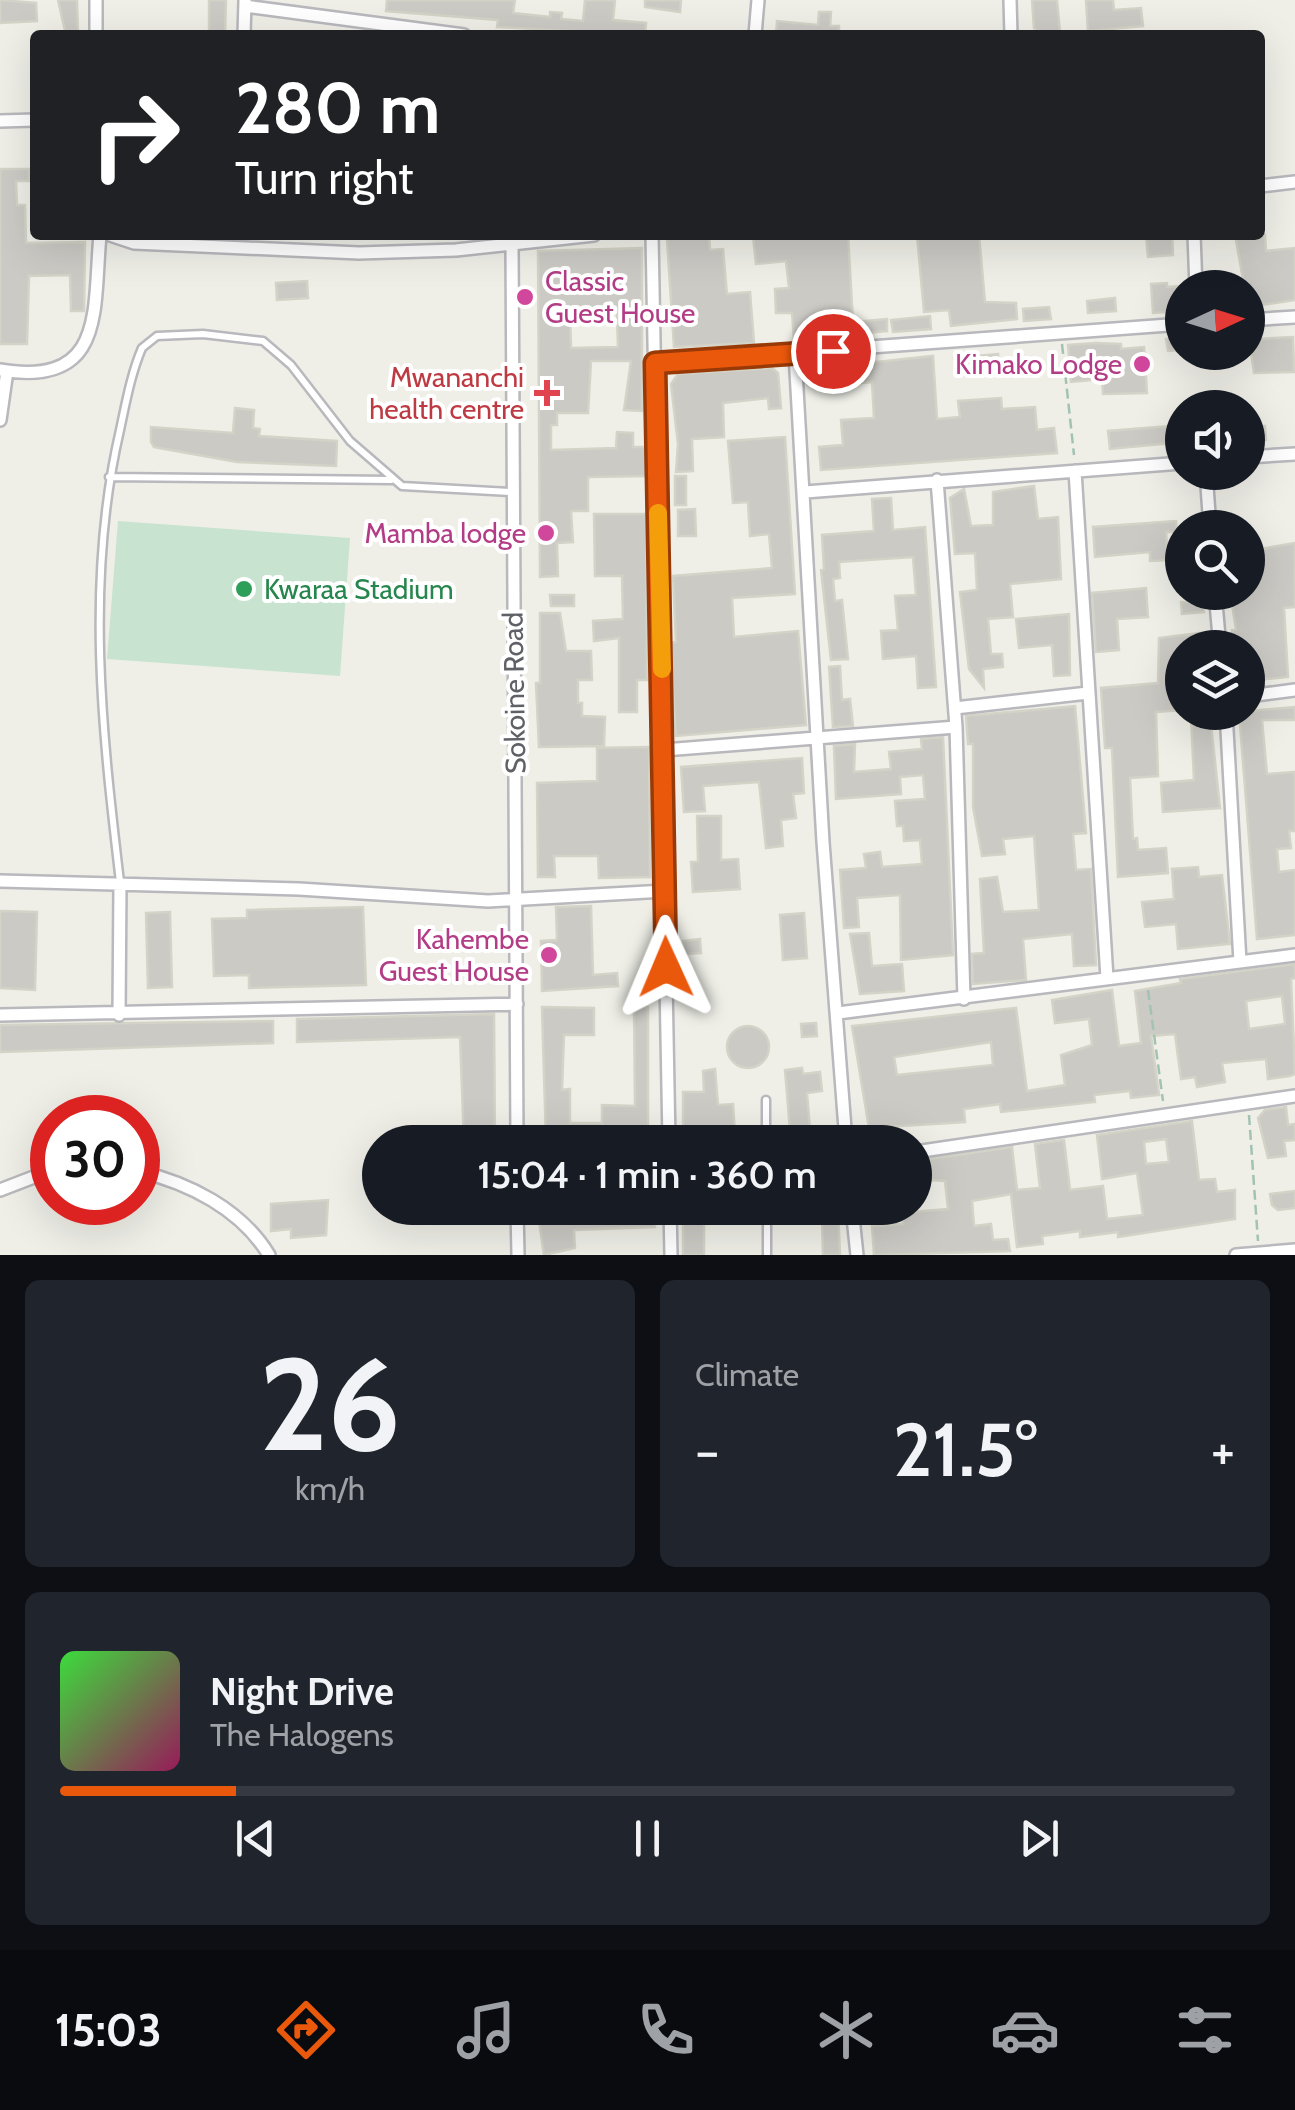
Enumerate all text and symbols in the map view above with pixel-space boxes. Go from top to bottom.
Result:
text: 280 m [235,65,440,151]
icon: right [70,70,200,200]
text: Turn right [235,151,414,205]
place label: Classic Guest House [545,264,695,330]
north arrow [1165,270,1265,370]
map controls [1165,270,1265,730]
marker: Classic Guest House [514,286,536,308]
pin [791,309,876,394]
icon: arrive [806,324,861,379]
place label: Kimako Lodge [955,347,1122,381]
marker: Kimako Lodge [1131,353,1153,375]
place label: Mwananchi health centre [369,360,524,426]
marker: Mwananchi health centre [534,380,560,406]
button: sound [1165,390,1265,490]
button: search [1165,510,1265,610]
place label: Mamba lodge [364,516,526,550]
marker: Mamba lodge [535,522,557,544]
place label: Kwaraa Stadium [264,572,454,606]
marker: Kwaraa Stadium [233,578,255,600]
street label: Sokoine Road [496,612,532,774]
button: layers [1165,630,1265,730]
position arrow [614,915,718,1019]
place label: Kahembe Guest House [379,922,529,988]
marker: Kahembe Guest House [538,944,560,966]
speed limit sign: 30 [30,1095,160,1225]
text: 15:04 · 1 min · 360 m [477,1151,817,1198]
text: 26 [259,1325,401,1483]
text: Climate [695,1355,799,1394]
text: 21.5° [893,1404,1037,1495]
text: − [695,1417,719,1484]
text: + [1211,1417,1235,1484]
text: km/h [295,1469,365,1508]
text: Night Drive [210,1668,394,1715]
text: The Halogens [210,1715,394,1754]
icon: previous [228,1811,283,1866]
icon: pause [620,1811,675,1866]
icon: next [1012,1811,1067,1866]
icon: directions [271,1995,341,2065]
icon: music [451,1995,521,2065]
icon: phone [631,1995,701,2065]
icon: climate [811,1995,881,2065]
icon: car [990,1995,1060,2065]
icon: filters [1170,1995,1240,2065]
text: 15:03 [55,2003,162,2057]

